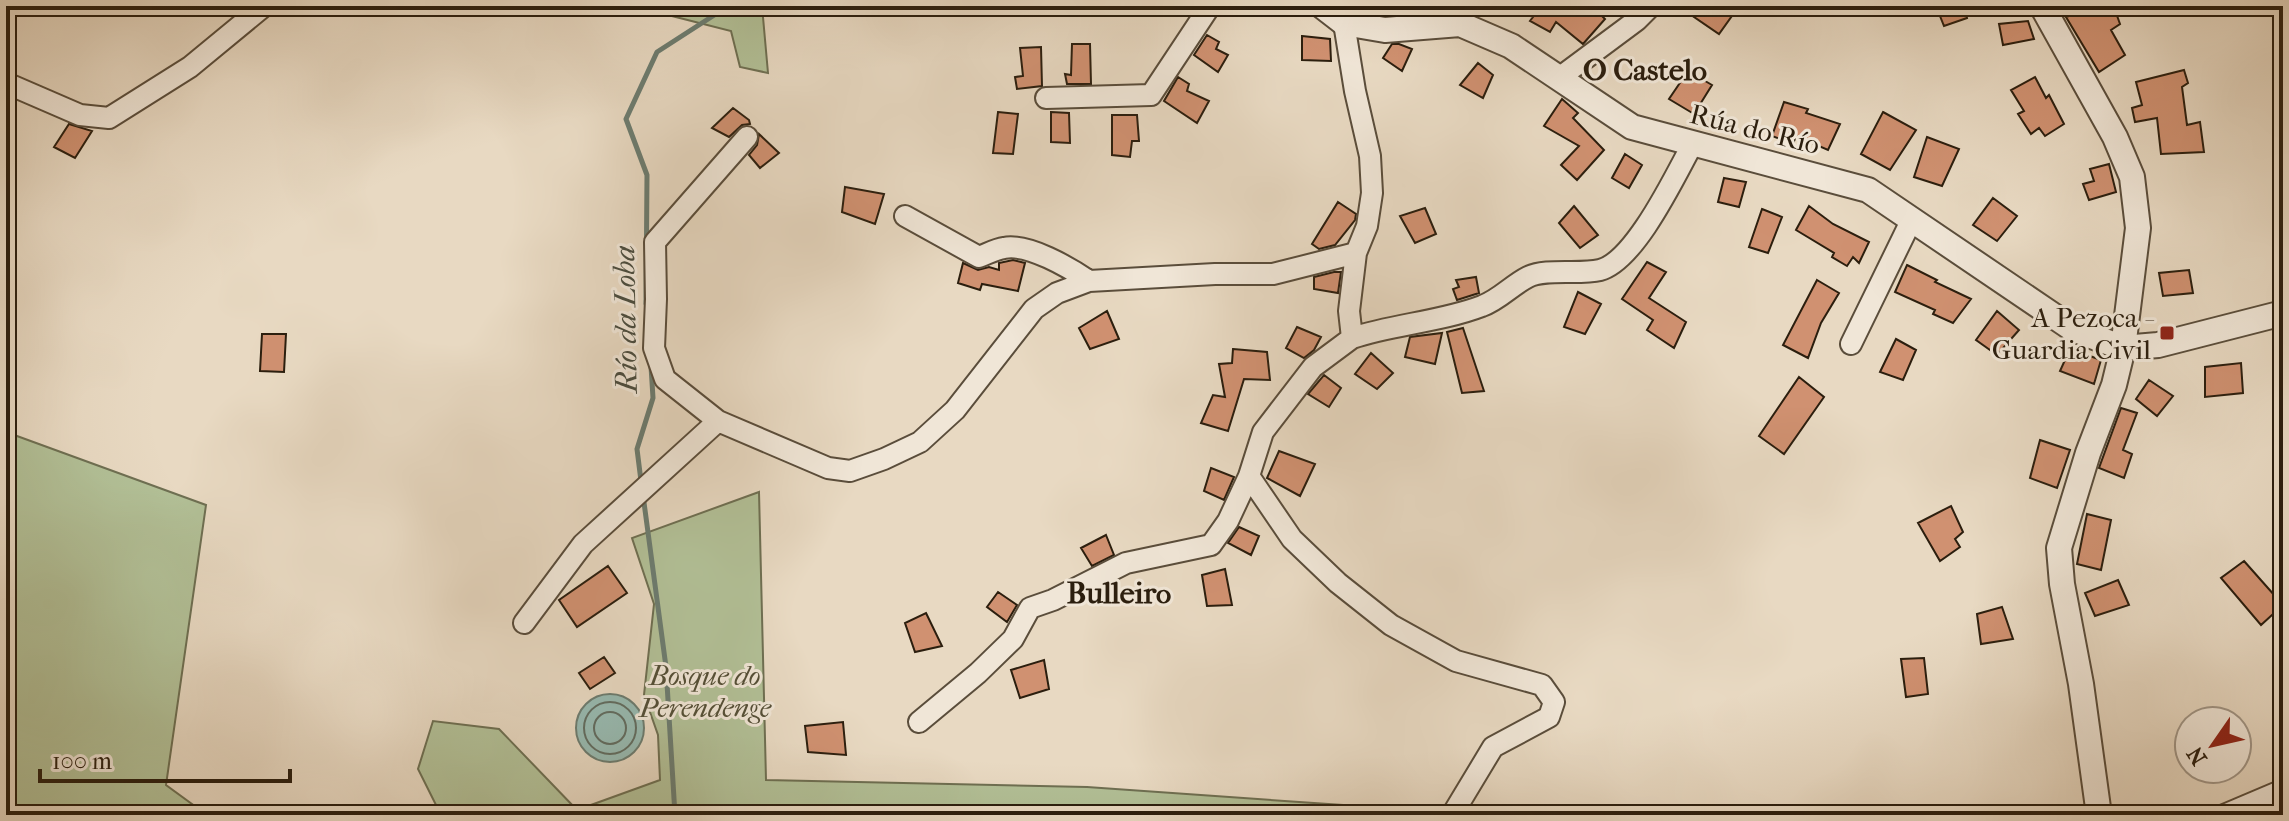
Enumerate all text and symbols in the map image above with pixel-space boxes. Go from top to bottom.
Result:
district label: O Castelo [1583,53,1707,88]
street label: Rúa do Río [1687,97,1823,161]
water label: Río da Loba [607,245,645,395]
place label: A Pezoca - Guardia Civil [1992,301,2155,366]
marker: A Pezoca - Guardia Civil [2158,324,2176,342]
district label: Bulleiro [1067,576,1171,611]
park label: Bosque do Perendenge [637,659,772,724]
north arrow [2173,705,2253,785]
scale bar [40,733,290,783]
text: N [2182,741,2213,770]
text: 100 m [52,747,112,775]

